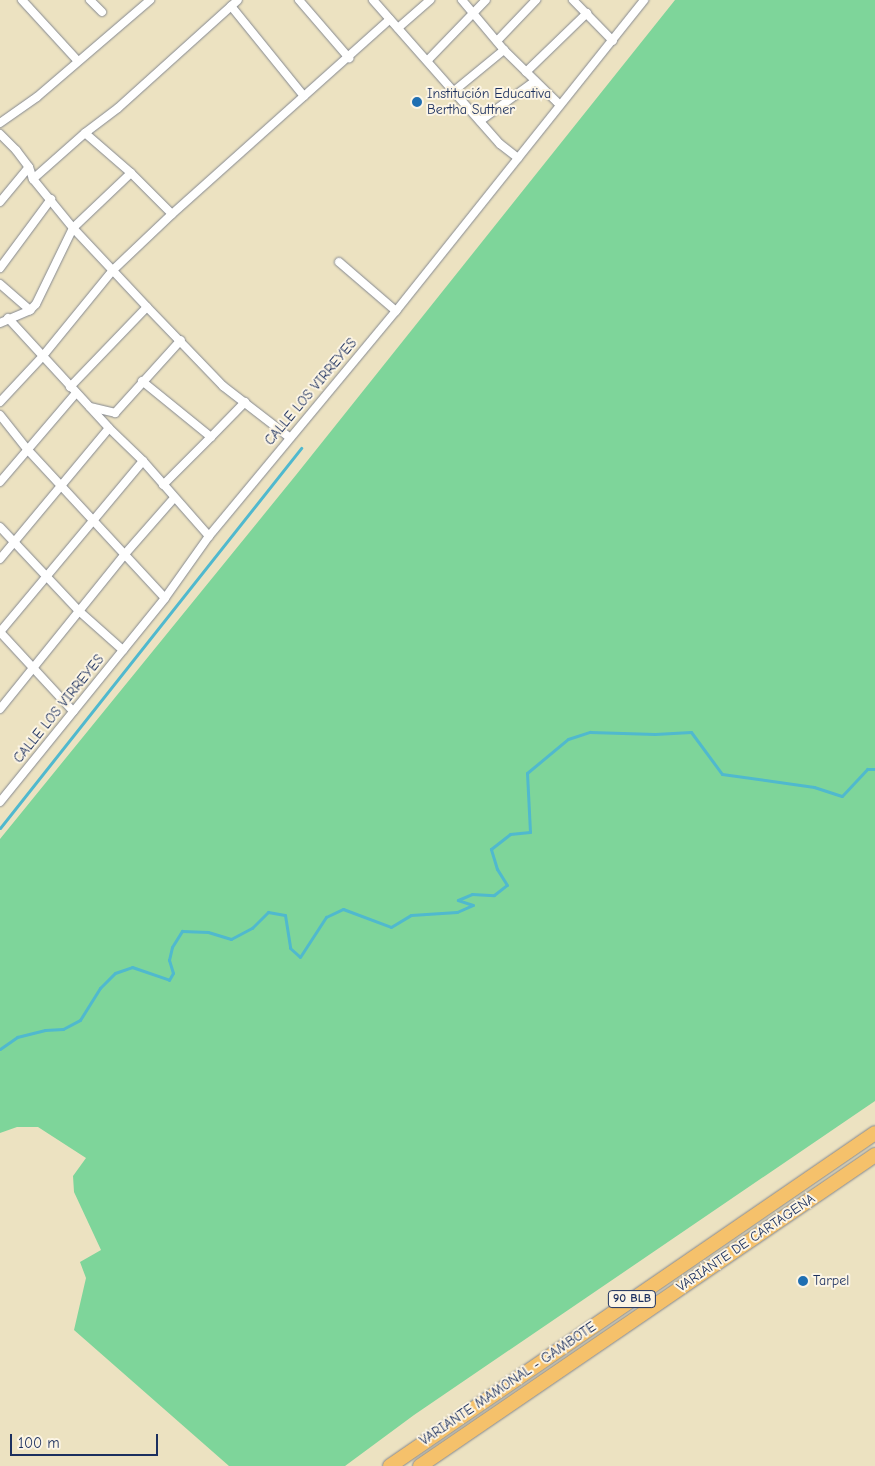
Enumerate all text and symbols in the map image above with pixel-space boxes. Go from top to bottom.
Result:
place label: Institución Educativa Bertha Suttner [427,86,551,118]
marker: Institución Educativa Bertha Suttner [411,96,423,108]
street label: CALLE LOS VIRREYES [261,335,361,449]
street label: CALLE LOS VIRREYES [10,651,108,767]
street label: VARIANTE DE CARTAGENA [674,1190,818,1296]
place label: Tarpel [813,1273,849,1289]
marker: Tarpel [797,1275,809,1287]
road number: 90 BLB [607,1290,657,1308]
street label: VARIANTE MAMONAL - GAMBOTE [417,1319,599,1449]
scale bar [12,1424,160,1456]
text: 100 m [18,1434,60,1452]

